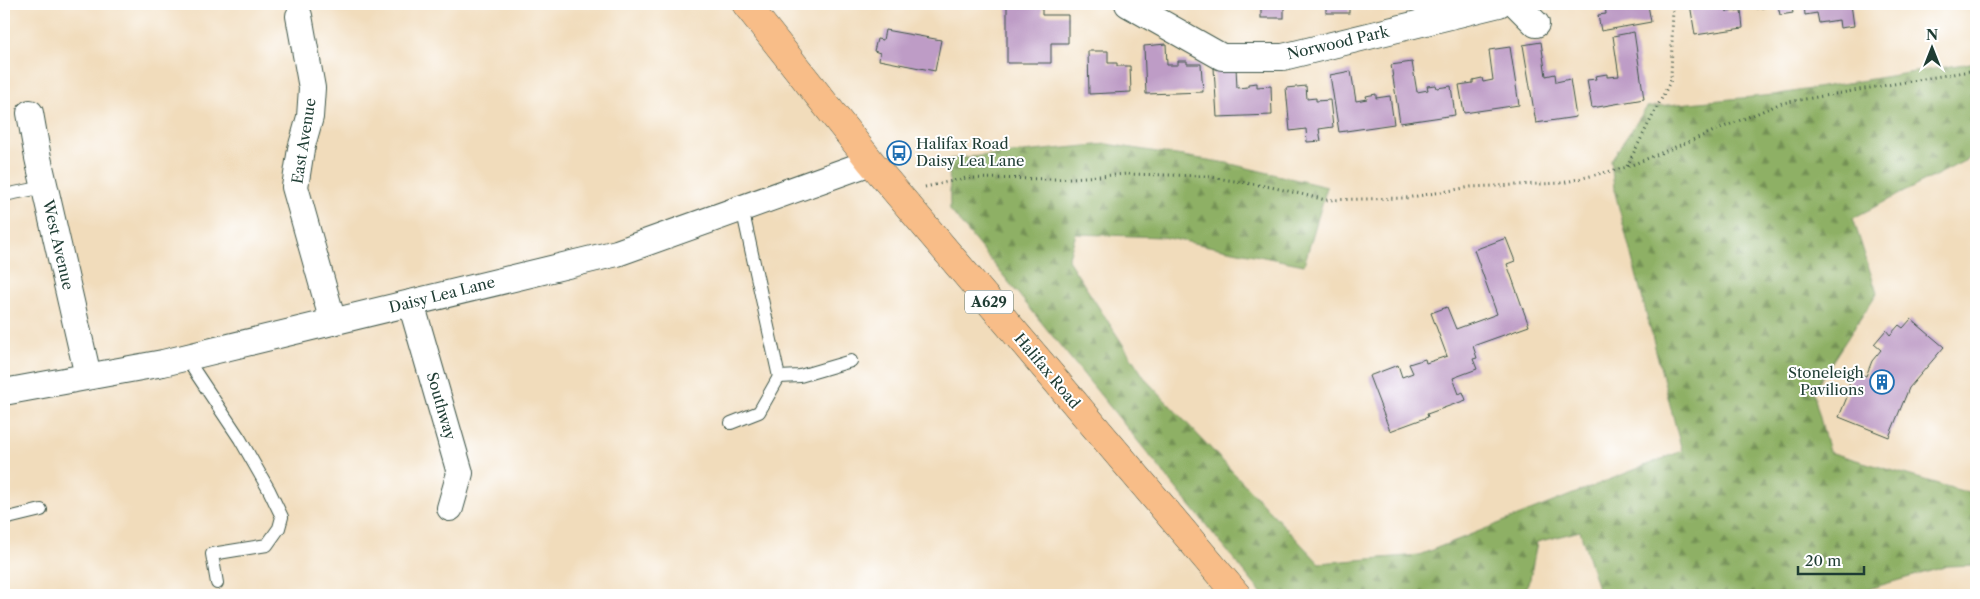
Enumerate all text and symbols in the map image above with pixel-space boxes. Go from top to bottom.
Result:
street label: Norwood Park [1285,21,1392,63]
north arrow [1908,22,1958,72]
text: N [1926,26,1938,44]
street label: East Avenue [287,97,320,185]
place label: Halifax Road Daisy Lea Lane [916,134,1024,170]
bus stop icon: Halifax Road Daisy Lea Lane [886,140,912,166]
street label: West Avenue [39,197,78,292]
street label: Daisy Lea Lane [387,272,497,317]
road number: A629 [965,290,1013,314]
street label: Halifax Road [1010,329,1084,412]
place label: Stoneleigh Pavilions [1788,363,1865,399]
building icon: Stoneleigh Pavilions [1869,369,1895,395]
street label: Southway [423,370,460,443]
scale bar [1798,544,1864,576]
text: 20 m [1805,551,1841,570]

